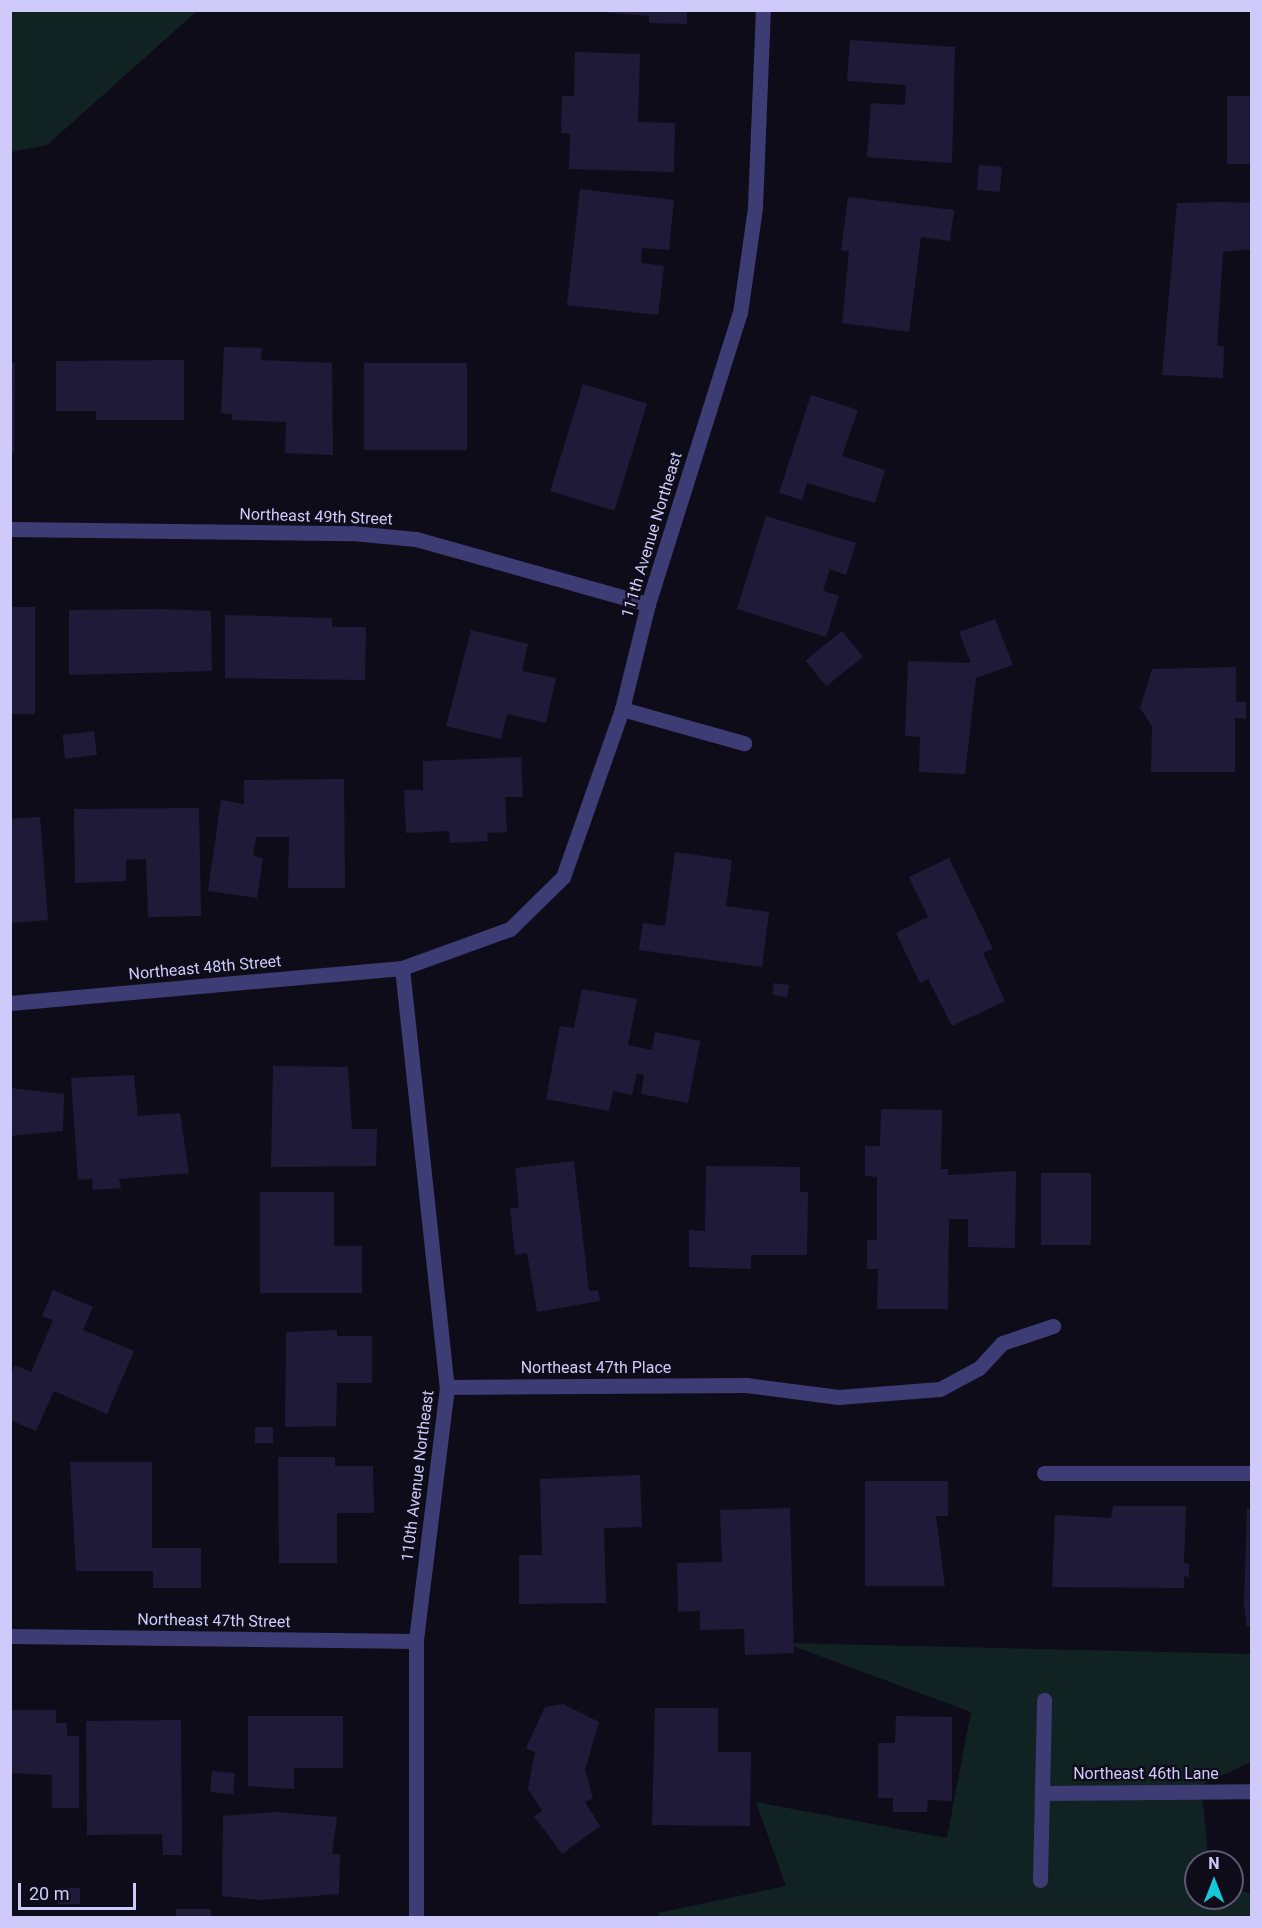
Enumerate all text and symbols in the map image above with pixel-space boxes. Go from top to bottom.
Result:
street label: 111th Avenue Northeast [618,450,686,620]
street label: Northeast 49th Street [239,505,393,529]
street label: Northeast 48th Street [128,952,282,984]
street label: Northeast 47th Place [521,1358,671,1378]
street label: 110th Avenue Northeast [398,1389,438,1563]
street label: Northeast 47th Street [137,1610,291,1632]
street label: Northeast 46th Lane [1073,1764,1219,1784]
north arrow [1184,1850,1244,1910]
text: N [1208,1854,1220,1873]
scale bar [21,1871,140,1909]
text: 20 m [29,1883,69,1904]

